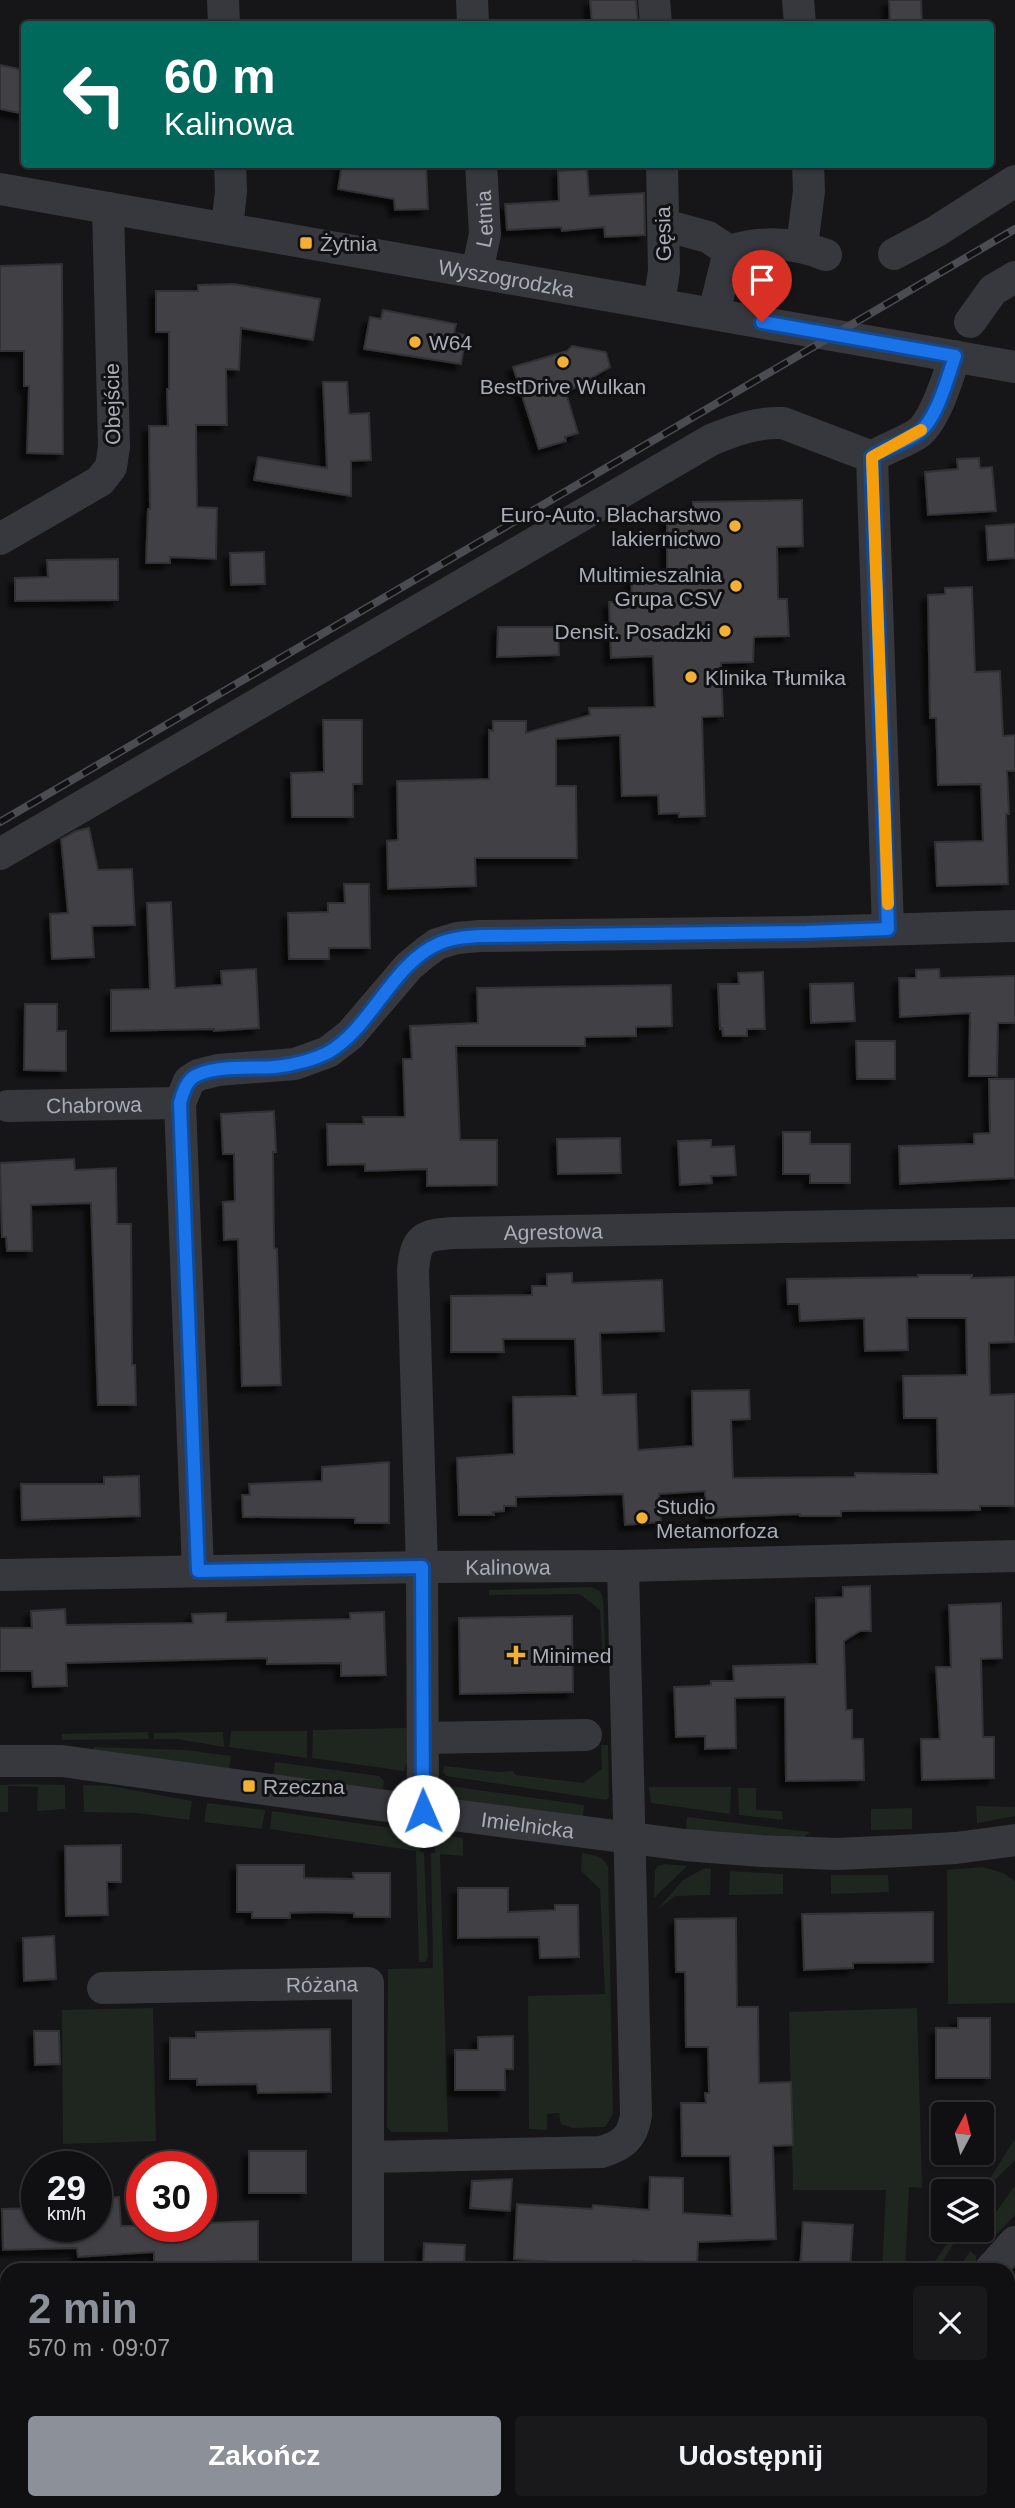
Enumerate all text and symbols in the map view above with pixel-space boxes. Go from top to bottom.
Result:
icon: left [49,49,140,140]
text: 60 m [164,49,276,103]
text: Kalinowa [164,106,294,142]
street label: Letnia [471,189,497,250]
street label: Gęsia [651,206,675,262]
place label: Żytnia [320,232,378,255]
marker: Żytnia [298,235,314,251]
pin [732,250,792,322]
street label: Wyszogrodzka [437,255,576,301]
icon: arrive [743,261,781,299]
place label: W64 [429,331,473,354]
marker: W64 [407,334,423,350]
marker: BestDrive Wulkan [555,354,571,370]
street label: Obejście [100,363,124,445]
place label: BestDrive Wulkan [480,375,646,398]
place label: Euro-Auto. Blacharstwo lakiernictwo [500,503,721,550]
marker: Euro-Auto. Blacharstwo lakiernictwo [727,518,743,534]
place label: Multimieszalnia Grupa CSV [578,563,722,610]
marker: Multimieszalnia Grupa CSV [728,578,744,594]
place label: Densit. Posadzki [555,620,711,643]
marker: Densit. Posadzki [717,623,733,639]
place label: Klinika Tłumika [705,666,846,689]
marker: Klinika Tłumika [683,669,699,685]
street label: Chabrowa [46,1092,142,1117]
street label: Agrestowa [503,1219,603,1244]
place label: Studio Metamorfoza [656,1495,779,1542]
marker: Studio Metamorfoza [634,1510,650,1526]
street label: Kalinowa [465,1555,551,1578]
place label: Minimed [532,1644,611,1667]
marker: Minimed [506,1645,526,1665]
position arrow [386,1774,460,1848]
place label: Rzeczna [263,1775,345,1798]
marker: Rzeczna [241,1778,257,1794]
street label: Imielnicka [480,1807,576,1842]
street label: Różana [286,1972,359,1996]
north arrow [931,2102,994,2165]
map controls [931,2102,994,2242]
speed limit sign: 30 [126,2151,217,2242]
text: 29 [47,2168,86,2207]
button: layers [931,2179,994,2242]
text: km/h [47,2204,86,2224]
text: 2 min [28,2285,138,2332]
button: close [913,2286,987,2360]
text: 570 m · 09:07 [28,2335,170,2361]
button: Zakończ [28,2416,501,2496]
button: Udostępnij [515,2416,987,2496]

